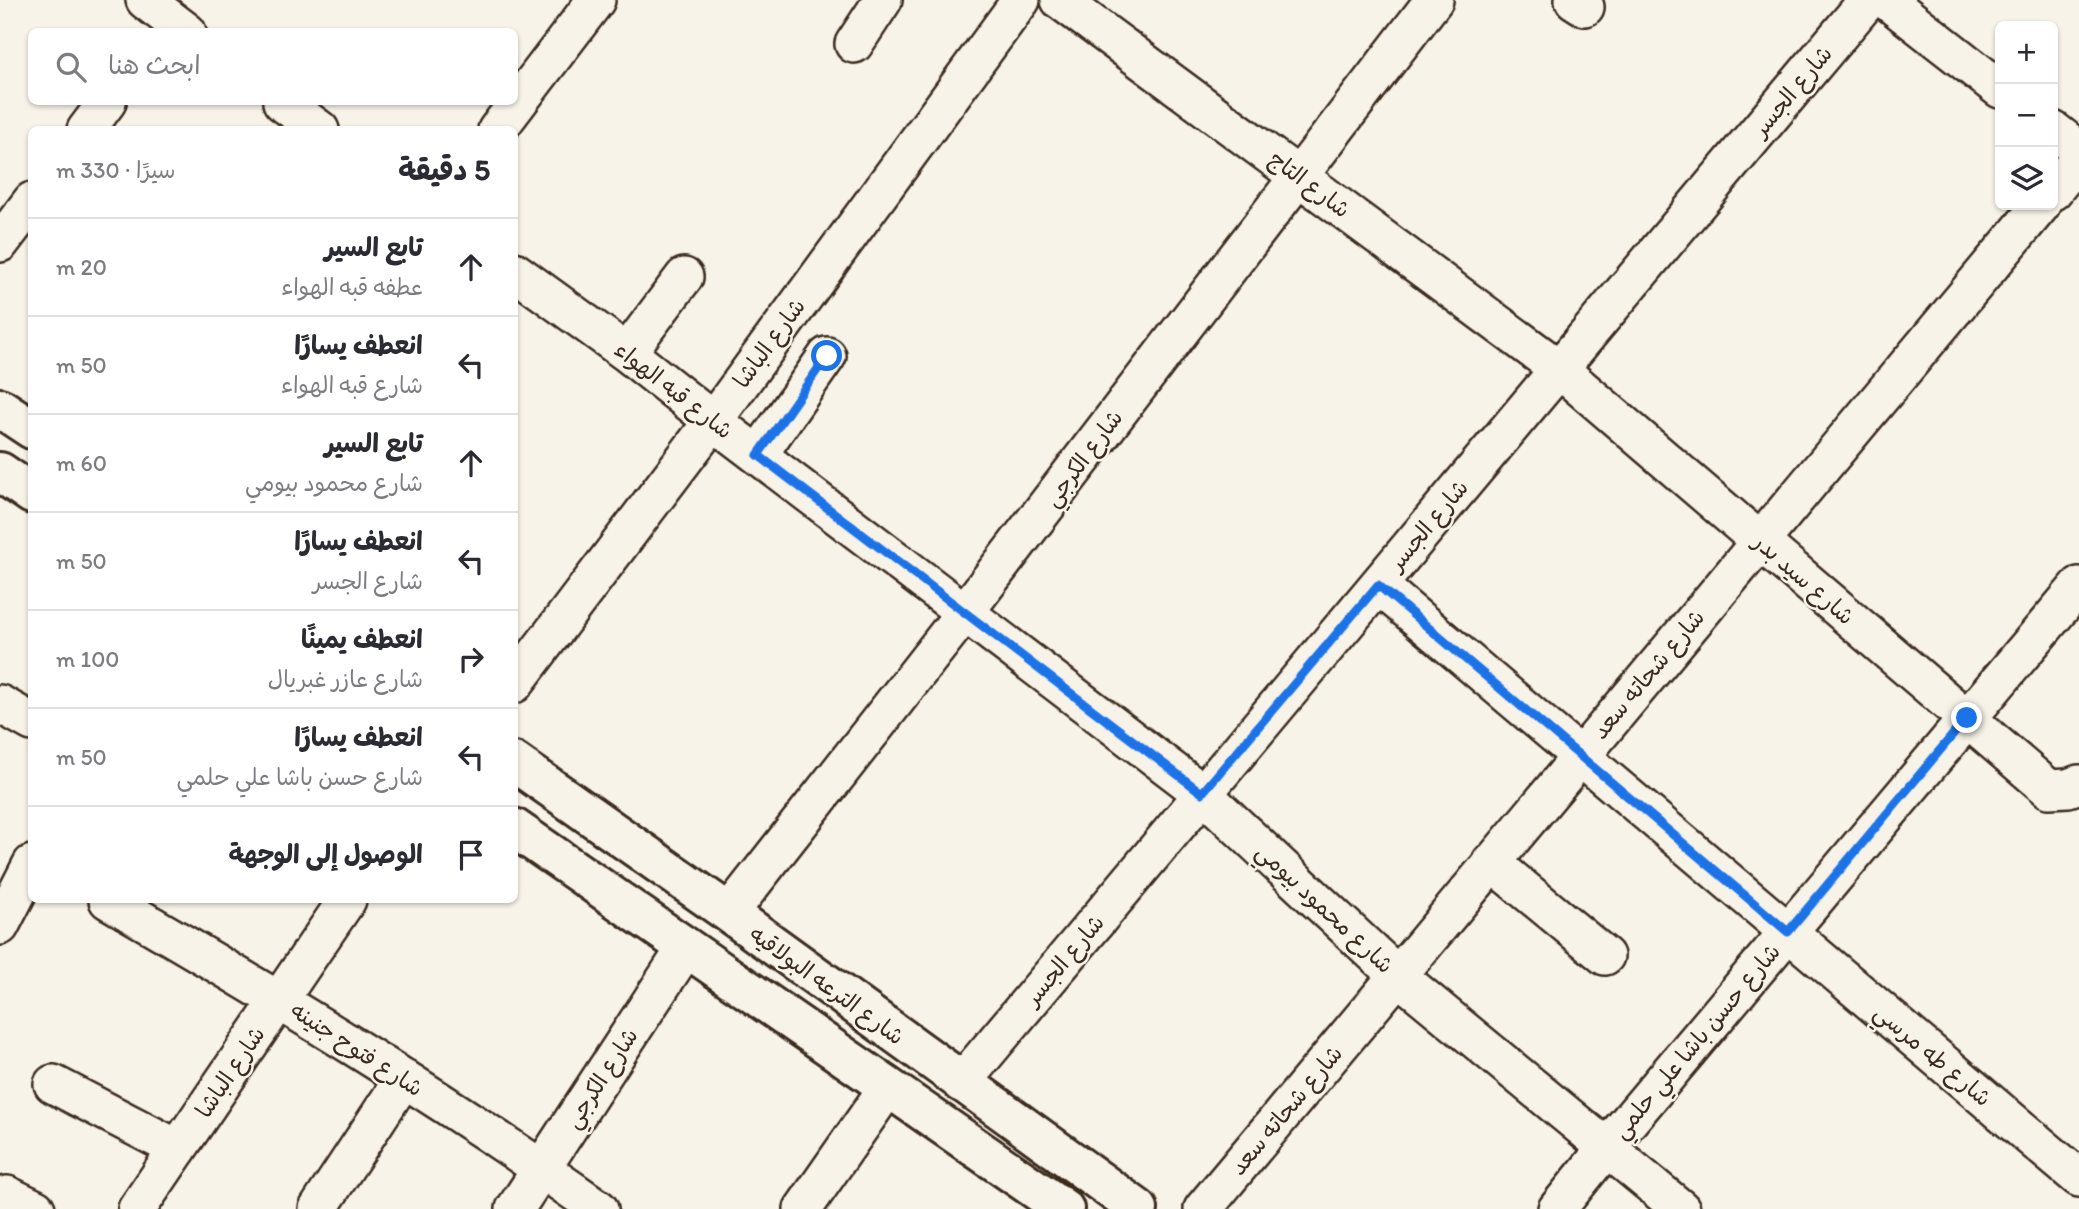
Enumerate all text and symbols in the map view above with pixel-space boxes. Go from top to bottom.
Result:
map controls [1995,21,2058,210]
button: + [1995,21,2058,84]
search box [28,28,518,105]
street label: شارع الجسر [1745,40,1840,145]
icon: search [52,48,90,86]
text: ابحث هنا [108,49,201,81]
button: − [1995,84,2058,147]
street label: شارع التاج [1263,144,1356,225]
button: layers [1995,147,2058,210]
text: 5 دقيقة [398,151,490,188]
text: سيرًا · 330 m [56,156,176,184]
text: تابع السير [325,231,423,263]
icon: ahead [452,248,490,286]
text: 20 m [56,253,107,281]
text: عطفه قبه الهواء [281,273,423,301]
street label: شارع الباشا [727,293,813,395]
text: انعطف يسارًا [294,329,423,361]
street label: شارع قبه الهواء [608,335,739,446]
route start [811,340,842,371]
icon: left [452,346,490,384]
text: 50 m [56,351,107,379]
text: شارع قبه الهواء [281,371,423,399]
street label: شارع الكرجي [1037,404,1134,516]
text: تابع السير [325,427,423,459]
icon: ahead [452,444,490,482]
text: 60 m [56,449,107,477]
text: شارع محمود بيومي [245,469,423,497]
street label: شارع الجسر [1381,474,1476,579]
text: انعطف يسارًا [294,525,423,557]
street label: شارع سيد بدر [1745,526,1860,632]
icon: left [452,542,490,580]
text: 50 m [56,547,107,575]
text: شارع الجسر [313,567,423,595]
street label: شارع شحاته سعد [1586,603,1712,746]
text: انعطف يمينًا [301,623,423,655]
icon: right [452,640,490,678]
text: 100 m [56,645,120,673]
text: شارع عازر غبريال [268,665,423,693]
route end [1951,702,1982,733]
text: انعطف يسارًا [294,721,423,753]
icon: left [452,738,490,776]
text: 50 m [56,743,107,771]
text: شارع حسن باشا علي حلمي [177,763,423,791]
icon: arrive [452,836,490,874]
street label: شارع محمود بيومي [1246,837,1400,984]
text: الوصول إلى الوجهة [229,838,423,870]
street label: شارع الجسر [1017,909,1112,1014]
street label: شارع الترعه البولاقيه [743,919,910,1052]
street label: شارع حسن باشا علي حلمي [1606,938,1791,1149]
street label: شارع فتوح جنينه [284,996,428,1104]
street label: شارع طه مرسي [1864,998,1997,1117]
street label: شارع الباشا [189,1021,272,1124]
street label: شارع الكرجي [558,1023,650,1137]
street label: شارع شحاته سعد [1224,1039,1350,1182]

